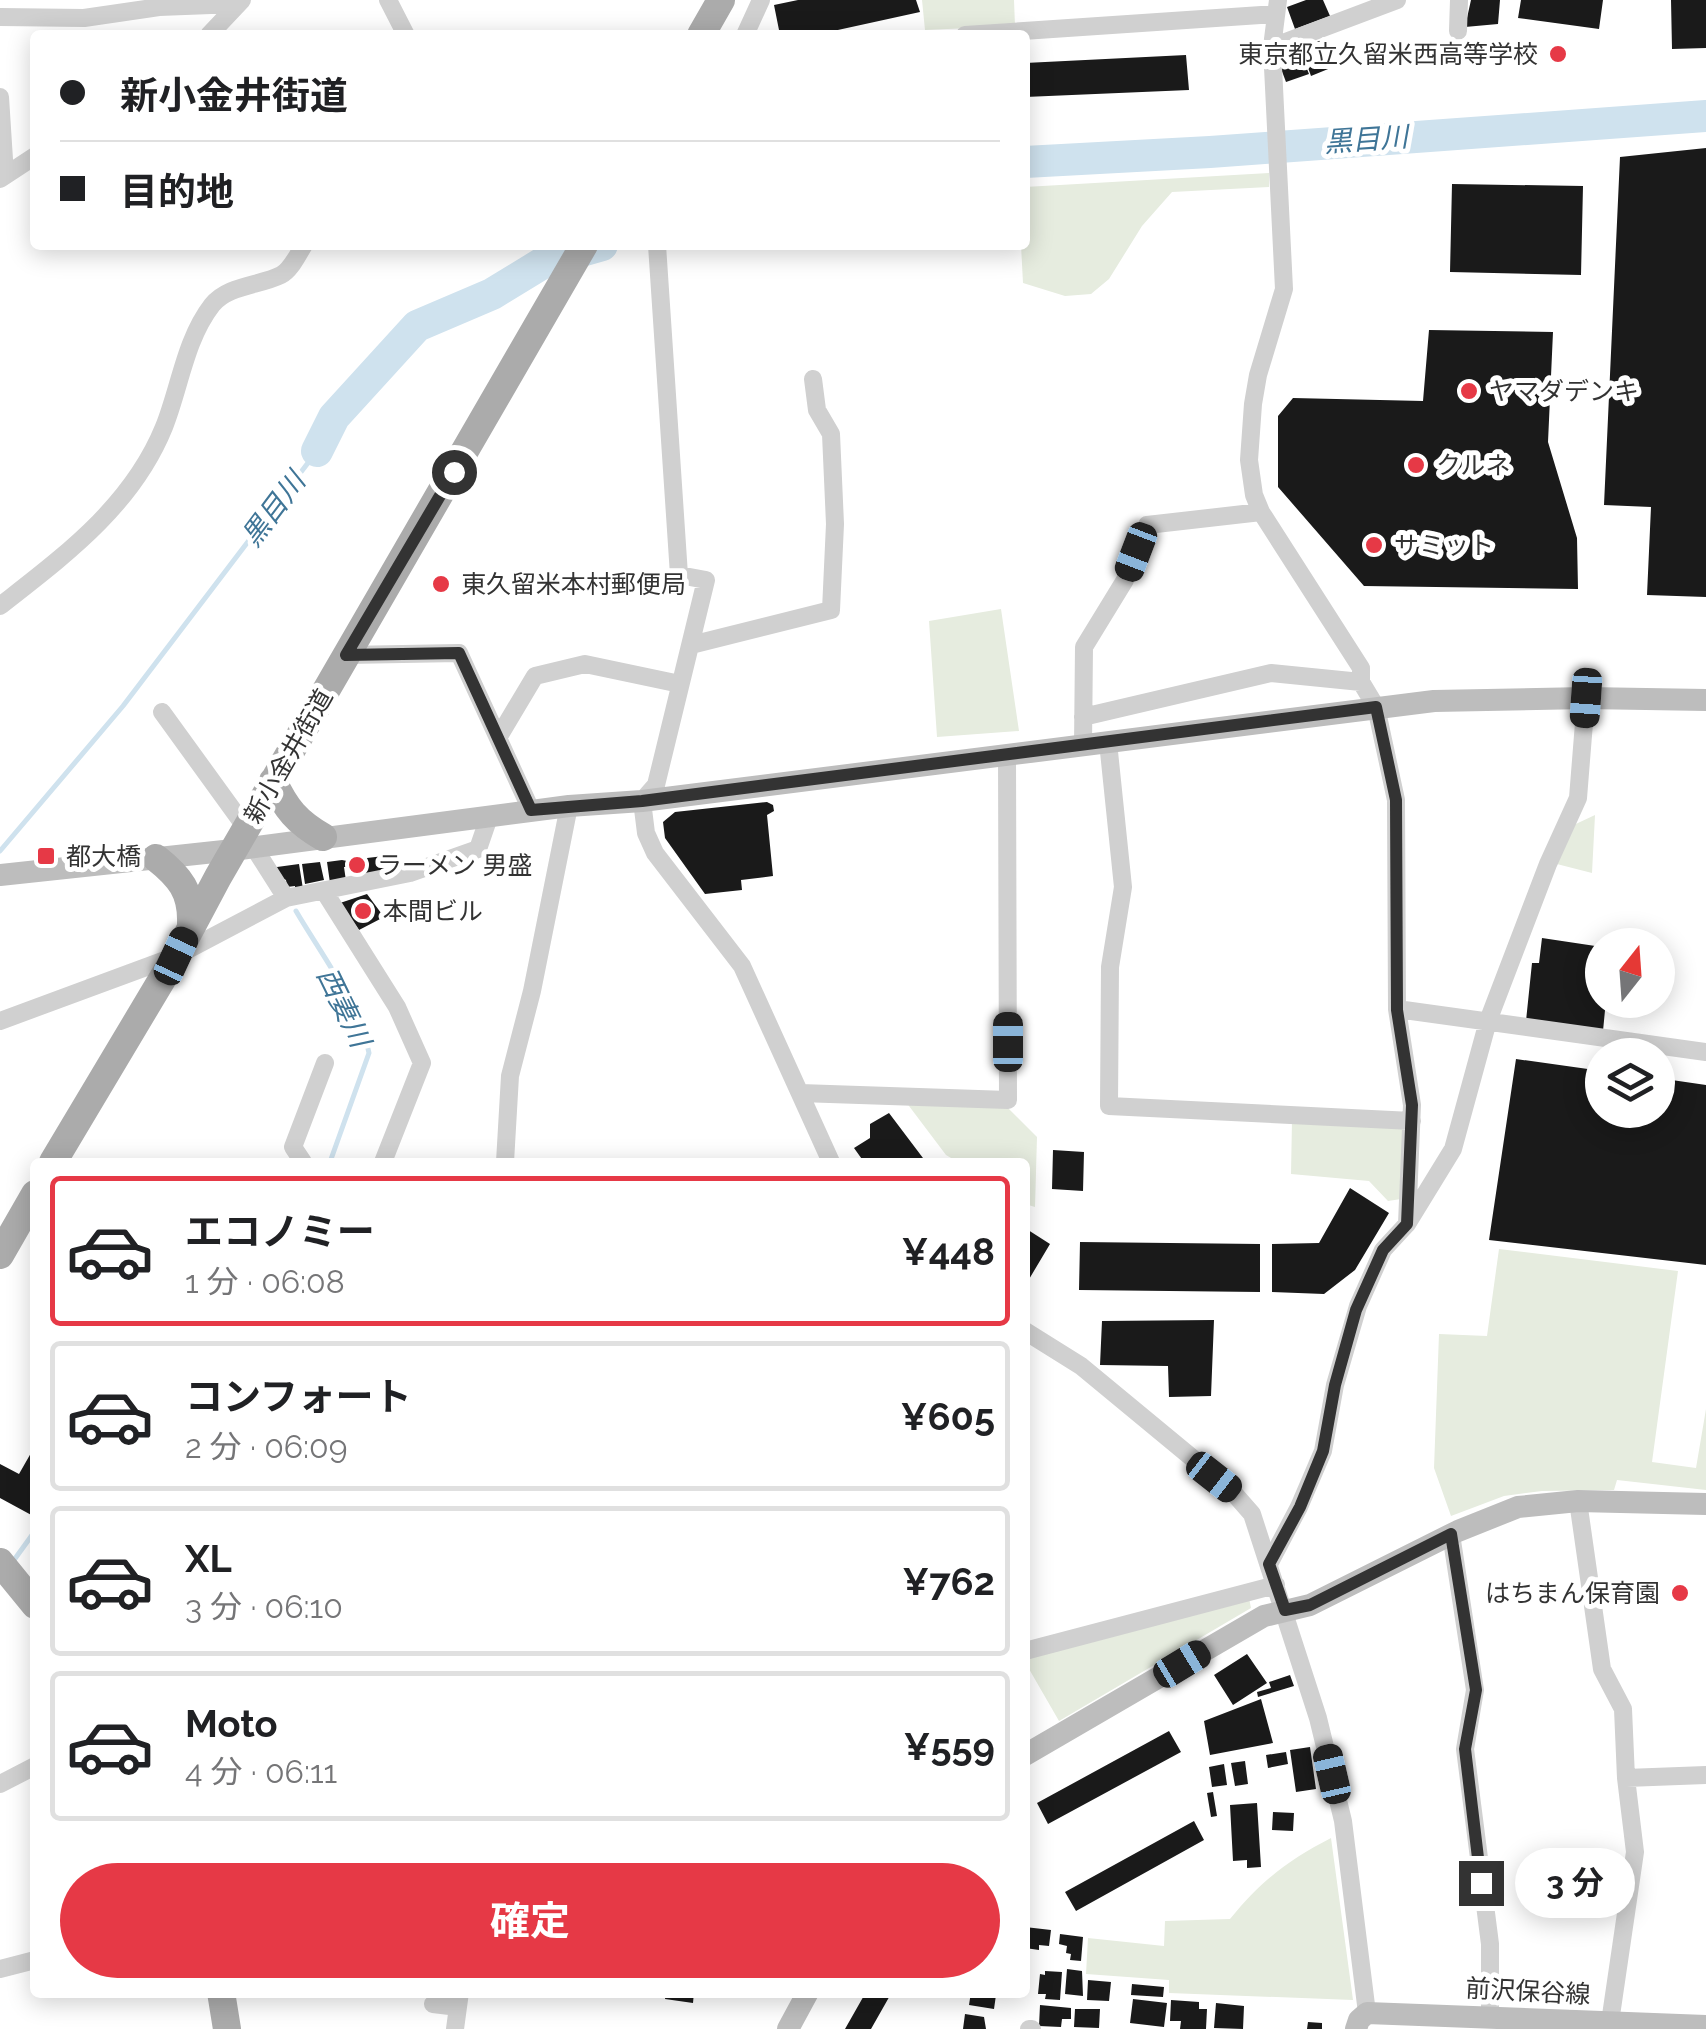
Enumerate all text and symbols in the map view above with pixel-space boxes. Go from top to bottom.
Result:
place label: 東京都立久留米西高等学校 [1238,39,1538,69]
marker: 東京都立久留米西高等学校 [1547,43,1569,65]
text: 新小金井街道 [120,73,348,118]
water label: 黒目川 [1323,120,1412,159]
text: 目的地 [120,169,234,214]
place label: ヤマダデンキ [1489,376,1639,406]
marker: ヤマダデンキ [1458,380,1480,402]
route start [432,450,477,495]
place label: クルネ [1436,450,1510,480]
marker: クルネ [1405,454,1427,476]
water label: 黒目川 [235,463,314,553]
car [1111,519,1161,585]
place label: サミット [1394,530,1494,560]
marker: サミット [1363,534,1385,556]
place label: 東久留米本村郵便局 [461,569,686,599]
marker: 東久留米本村郵便局 [430,573,452,595]
car [1569,667,1603,729]
street label: 新小金井街道 [238,684,338,828]
place label: 都大橋 [66,841,141,871]
marker: 都大橋 [35,845,57,867]
place label: ラーメン 男盛 [377,850,532,880]
marker: ラーメン 男盛 [346,854,368,876]
place label: 本間ビル [383,896,483,926]
marker: 本間ビル [352,900,374,922]
car [150,922,202,990]
north arrow [1585,928,1675,1018]
map controls [1585,928,1675,1128]
water label: 西妻川 [310,962,378,1055]
car [993,1012,1023,1072]
button: layers [1585,1038,1675,1128]
icon: car [65,1206,155,1296]
text: エコノミー [185,1209,375,1254]
text: ¥448 [902,1229,995,1274]
text: 1 分 · 06:08 [185,1263,345,1300]
icon: car [65,1371,155,1461]
text: コンフォート [185,1374,412,1419]
text: ¥605 [900,1394,995,1439]
text: 2 分 · 06:09 [185,1428,347,1465]
car [1181,1447,1247,1507]
icon: car [65,1536,155,1626]
text: XL [185,1536,232,1581]
text: ¥762 [902,1559,995,1604]
place label: はちまん保育園 [1485,1578,1660,1608]
marker: はちまん保育園 [1669,1582,1691,1604]
text: 3 分 · 06:10 [185,1588,343,1625]
car [1149,1636,1215,1692]
icon: car [65,1701,155,1791]
text: Moto [185,1701,278,1746]
text: ¥559 [903,1724,995,1769]
car [1311,1741,1353,1807]
text: 4 分 · 06:11 [185,1753,337,1790]
callout: 3 分 [1516,1848,1636,1918]
route end [1459,1861,1504,1906]
button: 確定 [60,1863,1000,1978]
text: 3 分 [1546,1864,1604,1901]
street label: 前沢保谷線 [1465,1973,1591,2009]

